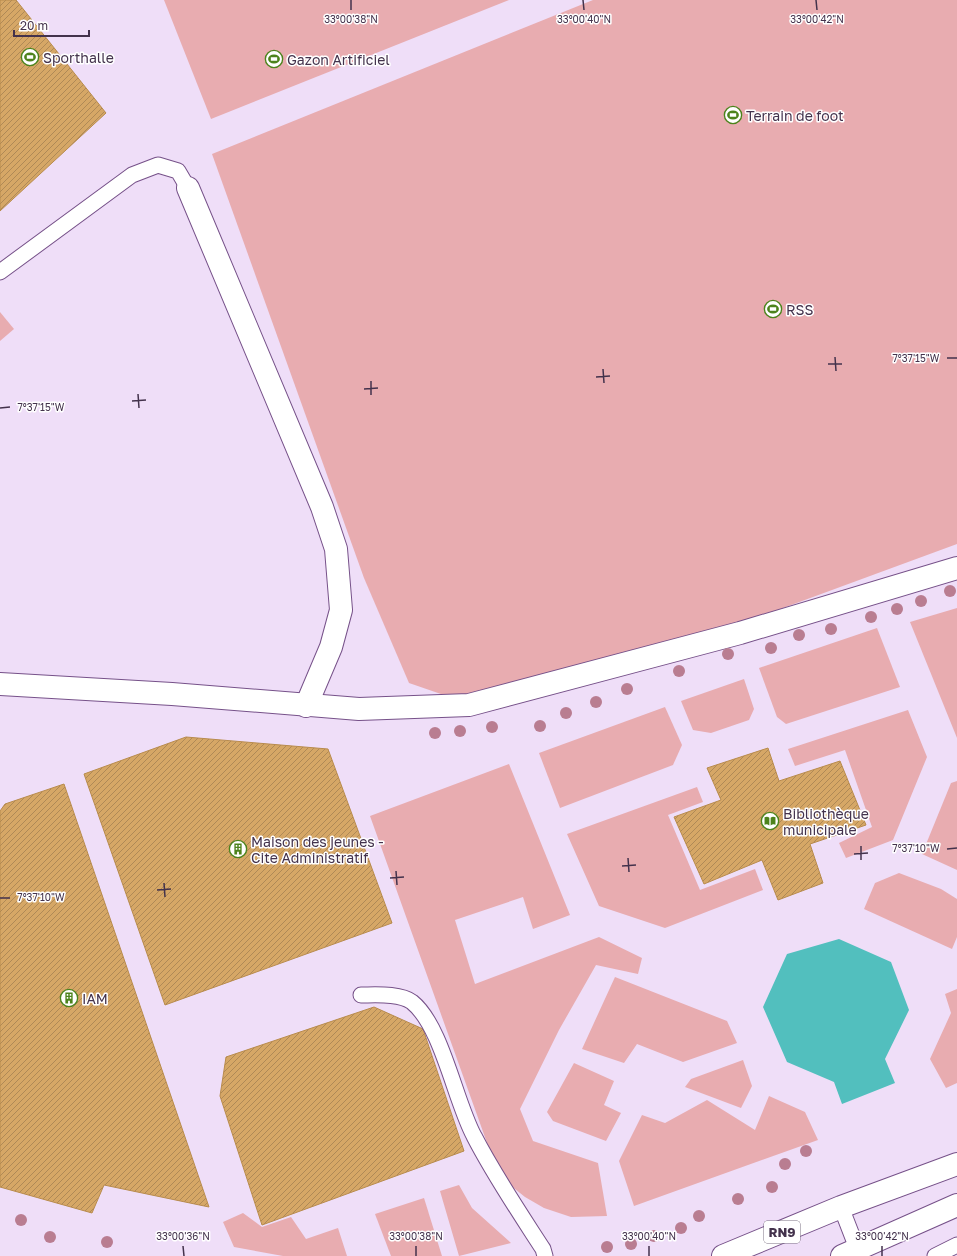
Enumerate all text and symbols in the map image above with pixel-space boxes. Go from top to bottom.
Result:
scale bar [14,12,89,38]
text: 33°00'38"N [324,13,378,25]
text: 33°00'40"N [557,13,611,25]
text: 33°00'42"N [790,13,844,25]
text: 20 m [20,18,48,33]
sports icon: Sporthalle [20,47,40,67]
place label: Sporthalle [43,49,114,66]
sports icon: Gazon Artificiel [264,49,284,69]
place label: Gazon Artificiel [287,51,390,68]
sports icon: Terrain de foot [723,105,743,125]
place label: Terrain de foot [746,107,844,124]
sports icon: RSS [763,299,783,319]
place label: RSS [786,301,813,318]
text: 7°37'15"W [893,352,940,364]
text: 7°37'15"W [18,401,65,413]
place label: Bibliothèque municipale [783,805,869,838]
library icon: Bibliothèque municipale [760,811,780,831]
place label: Maison des jeunes - Cite Administratif [251,833,384,866]
building icon: Maison des jeunes - Cite Administratif [228,839,248,859]
text: 7°37'10"W [892,842,940,854]
text: 7°37'10"W [17,891,65,903]
building icon: IAM [59,988,79,1008]
place label: IAM [82,990,108,1007]
road number: RN9 [764,1221,800,1243]
text: 33°00'36"N [156,1230,210,1242]
text: 33°00'38"N [389,1230,443,1242]
text: 33°00'40"N [622,1230,676,1242]
text: 33°00'42"N [855,1230,909,1242]

